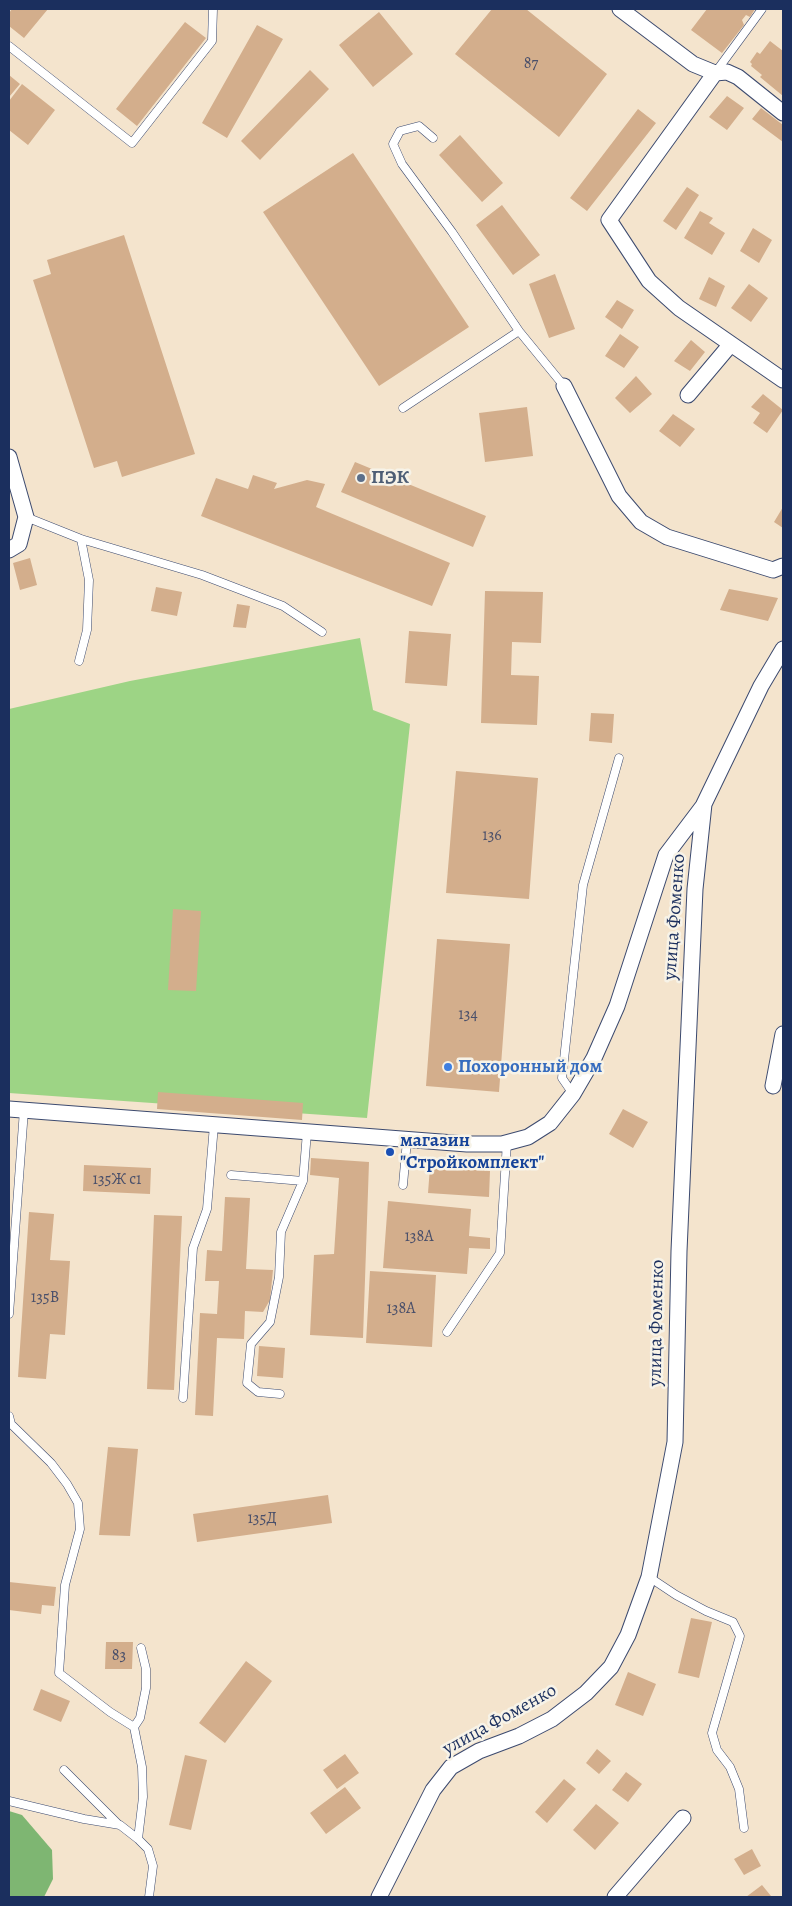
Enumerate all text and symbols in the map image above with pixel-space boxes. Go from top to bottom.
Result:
house number: 87 [524,54,538,74]
place label: ПЭК [371,467,409,489]
marker: ПЭК [355,472,367,484]
house number: 136 [482,826,502,846]
street label: улица Фоменко [659,853,691,981]
house number: 134 [458,1005,478,1025]
place label: Похоронный дом [458,1056,602,1078]
marker: Похоронный дом [442,1061,454,1073]
place label: магазин "Стройкомплект" [400,1130,544,1174]
marker: магазин "Стройкомплект" [384,1146,396,1158]
house number: 135Ж с1 [92,1170,142,1190]
house number: 138А [404,1227,434,1247]
street label: улица Фоменко [644,1259,670,1387]
house number: 135В [31,1288,59,1308]
house number: 138А [386,1299,416,1319]
house number: 135Д [247,1509,277,1529]
house number: 83 [112,1646,126,1666]
street label: улица Фоменко [439,1679,561,1761]

